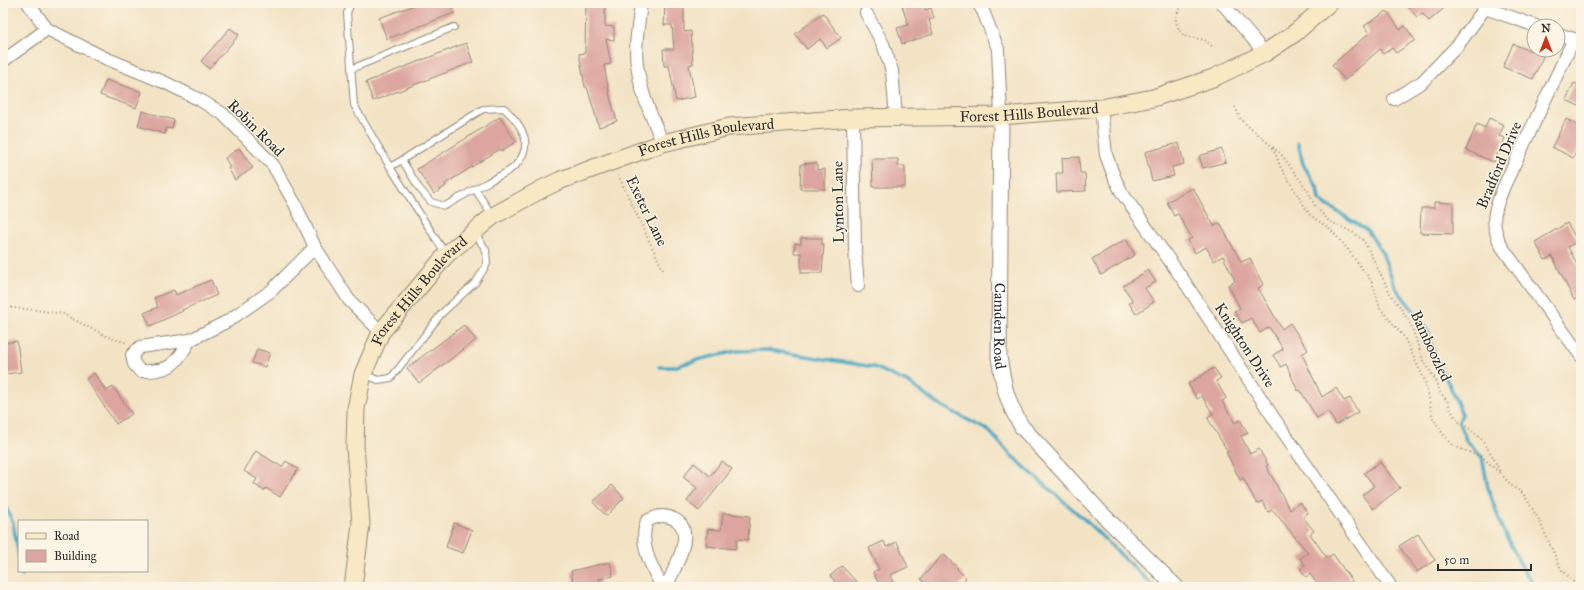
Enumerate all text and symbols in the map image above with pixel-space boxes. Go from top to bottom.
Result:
north arrow [1526,18,1566,58]
text: N [1541,22,1551,35]
street label: Robin Road [224,96,288,160]
street label: Forest Hills Boulevard [960,99,1100,126]
street label: Forest Hills Boulevard [635,115,775,160]
street label: Bradford Drive [1473,119,1525,211]
street label: Lynton Lane [828,161,848,243]
street label: Exeter Lane [622,173,672,249]
street label: Forest Hills Boulevard [367,232,471,348]
street label: Camden Road [990,283,1010,371]
street label: Knighton Drive [1211,299,1279,391]
street label: Bamboozled [1407,308,1455,385]
legend [18,520,148,572]
text: Road [54,529,80,543]
scale bar [1438,546,1531,572]
text: Building [54,549,97,564]
text: 50 m [1444,553,1469,567]

